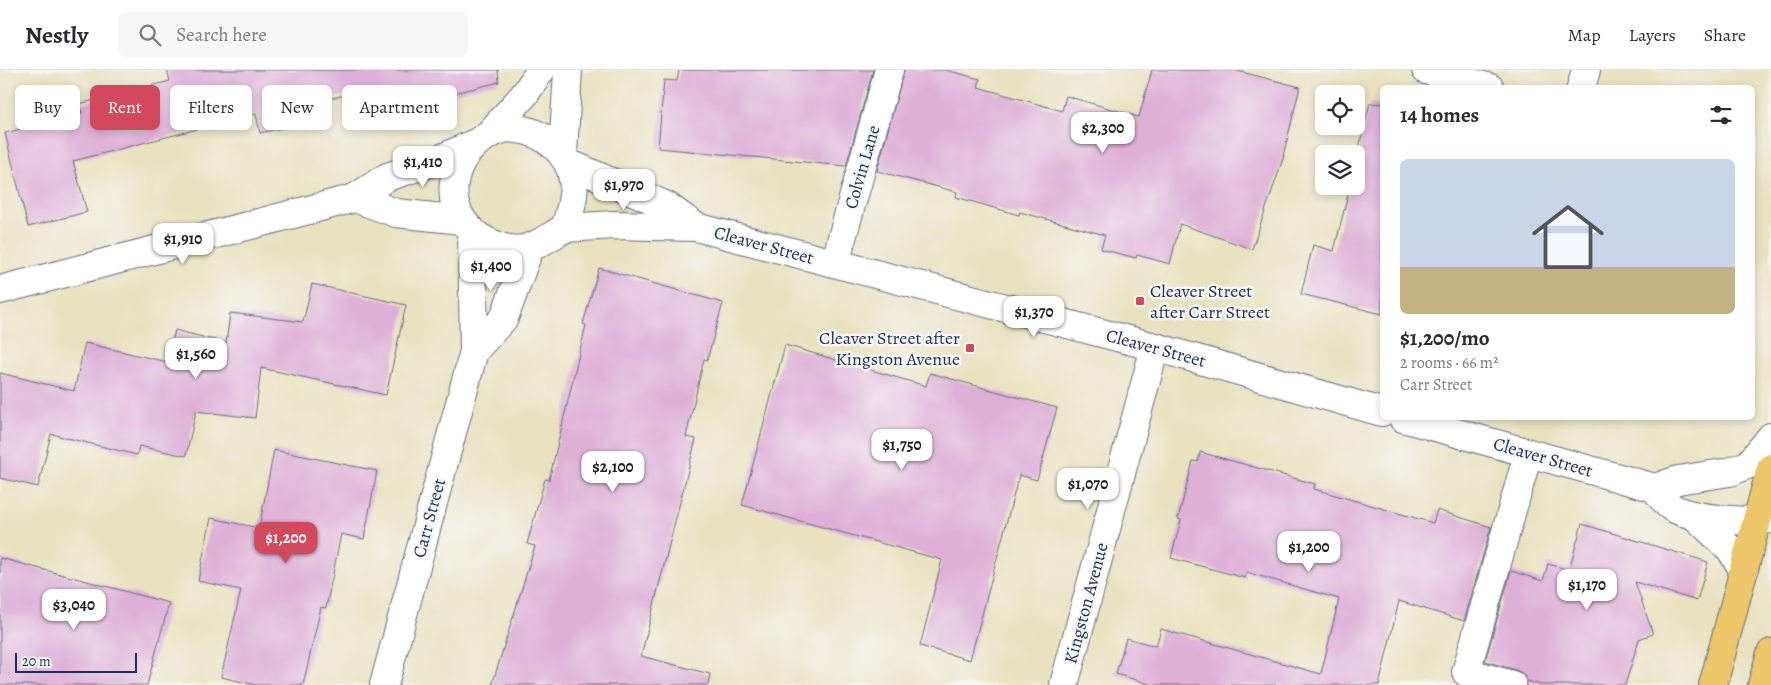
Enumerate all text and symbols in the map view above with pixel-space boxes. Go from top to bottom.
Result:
search box [118,12,468,57]
text: Nestly [25,19,88,51]
icon: search [136,21,164,49]
text: Search here [176,22,267,48]
text: Map [1568,23,1601,47]
text: Layers [1629,23,1676,47]
text: Share [1704,23,1746,47]
chip: Buy [15,85,80,130]
chip: Rent [90,85,160,130]
chip: Filters [170,85,252,130]
chip: New [262,85,332,130]
chip: Apartment [342,85,457,130]
map controls [1315,85,1365,195]
button: locate [1315,85,1365,135]
text: 14 homes [1400,101,1479,129]
icon: filters [1707,101,1735,129]
pin: $2,300 [1062,112,1144,154]
text: $2,300 [1082,117,1124,139]
street label: Colvin Lane [839,122,885,212]
button: layers [1315,145,1365,195]
pin: $1,410 [382,146,464,188]
text: $1,410 [404,151,442,173]
pin: $1,970 [583,168,665,211]
text: $1,970 [604,174,644,196]
icon: home [1523,192,1613,282]
street label: Cleaver Street [711,220,817,270]
pin: $1,910 [142,222,224,265]
text: $1,910 [164,228,202,250]
pin: $1,400 [450,250,532,292]
text: $1,400 [470,255,512,277]
place label: Cleaver Street after Carr Street [1150,279,1270,324]
marker: Cleaver Street after Carr Street [1134,295,1146,307]
pin: $1,370 [993,296,1075,338]
text: $1,370 [1014,301,1054,323]
street label: Cleaver Street [1103,323,1209,373]
text: $1,200/mo [1400,324,1490,352]
place label: Cleaver Street after Kingston Avenue [819,326,960,371]
pin: $1,560 [155,338,237,380]
marker: Cleaver Street after Kingston Avenue [964,342,976,354]
text: $1,560 [176,343,216,365]
text: 2 rooms · 66 m² [1400,352,1498,374]
text: Carr Street [1400,374,1472,396]
pin: $1,750 [861,428,943,471]
street label: Cleaver Street [1491,431,1596,483]
text: $1,750 [882,434,922,456]
pin: $2,100 [572,450,654,493]
text: $2,100 [592,456,634,478]
pin: $1,070 [1047,468,1129,510]
text: $1,070 [1068,473,1108,495]
street label: Carr Street [407,476,451,560]
pin: $1,200 [245,522,327,564]
text: $1,200 [265,527,307,549]
pin: $1,200 [1268,530,1350,573]
text: $1,200 [1288,536,1330,558]
street label: Kingston Avenue [1058,540,1114,666]
pin: $1,170 [1546,568,1628,611]
text: $1,170 [1568,574,1606,596]
pin: $3,040 [33,588,115,631]
text: $3,040 [53,594,95,616]
scale bar [15,650,138,673]
text: 20 m [22,652,51,671]

